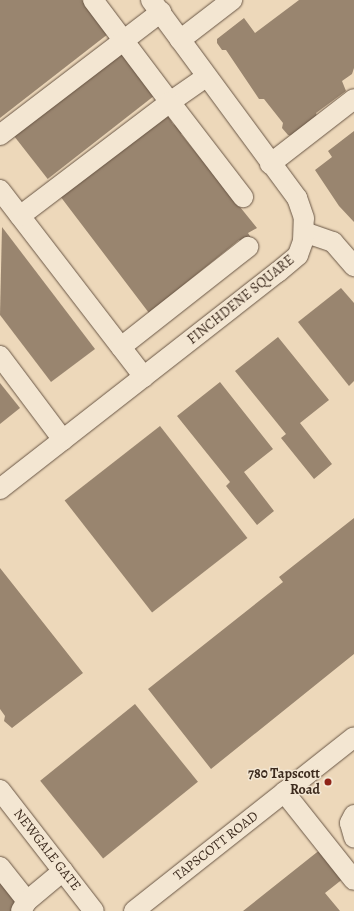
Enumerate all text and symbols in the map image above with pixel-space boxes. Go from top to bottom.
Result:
street label: FINCHDENE SQUARE [184,252,298,348]
place label: 780 Tapscott Road [248,766,320,798]
marker: 780 Tapscott Road [323,777,333,787]
street label: NEWGALE GATE [10,806,84,894]
street label: TAPSCOTT ROAD [170,808,262,884]

